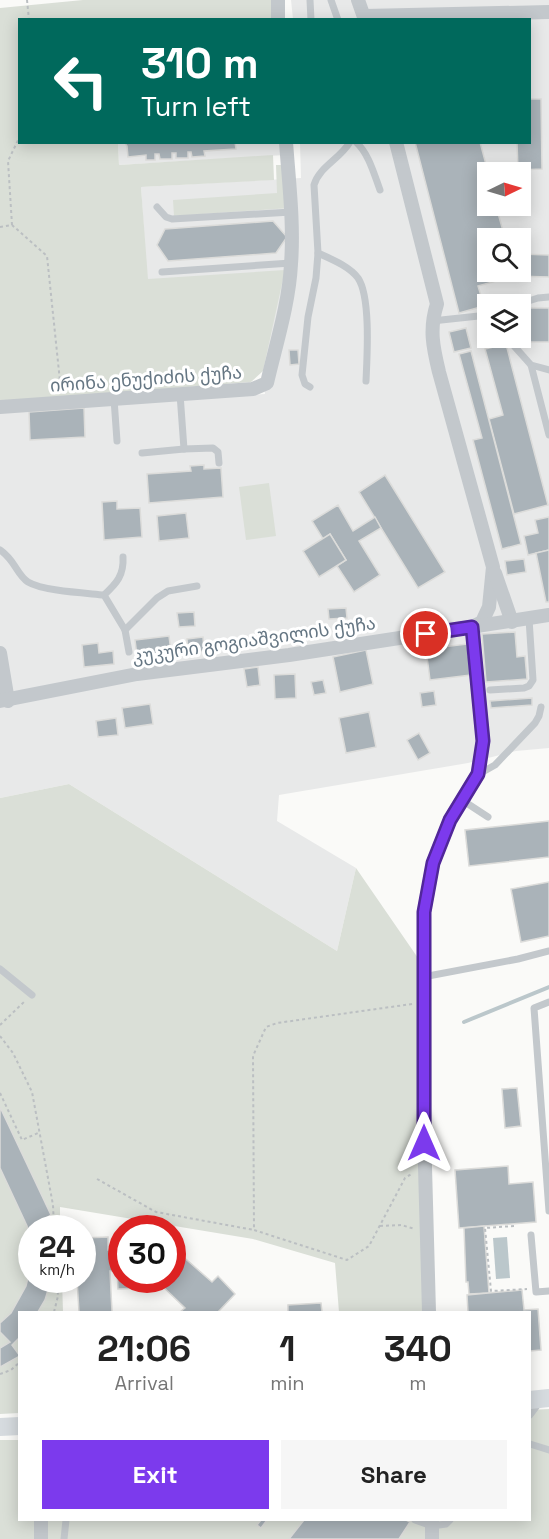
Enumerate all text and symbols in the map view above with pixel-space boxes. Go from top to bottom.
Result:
text: 310 m [141,37,259,90]
icon: left [42,42,120,120]
text: Turn left [141,89,251,124]
north arrow [477,162,531,216]
map controls [477,162,531,348]
button: search [477,228,531,282]
button: layers [477,294,531,348]
street label: ირინა ენუქიძის ქუჩა [49,360,243,397]
pin [400,608,451,659]
street label: კუკური გოგიაშვილის ქუჩა [131,611,377,668]
icon: arrive [409,617,442,650]
position arrow [392,1111,456,1175]
speed limit sign: 30 [108,1215,186,1293]
text: 24 [39,1227,75,1266]
text: km/h [39,1260,75,1279]
text: 21:06 [97,1326,191,1372]
text: 1 [279,1326,296,1372]
text: 340 [384,1326,452,1372]
text: Arrival [114,1370,174,1396]
text: min [270,1370,305,1396]
text: m [409,1370,426,1396]
button: Exit [42,1440,269,1509]
button: Share [281,1440,507,1509]

